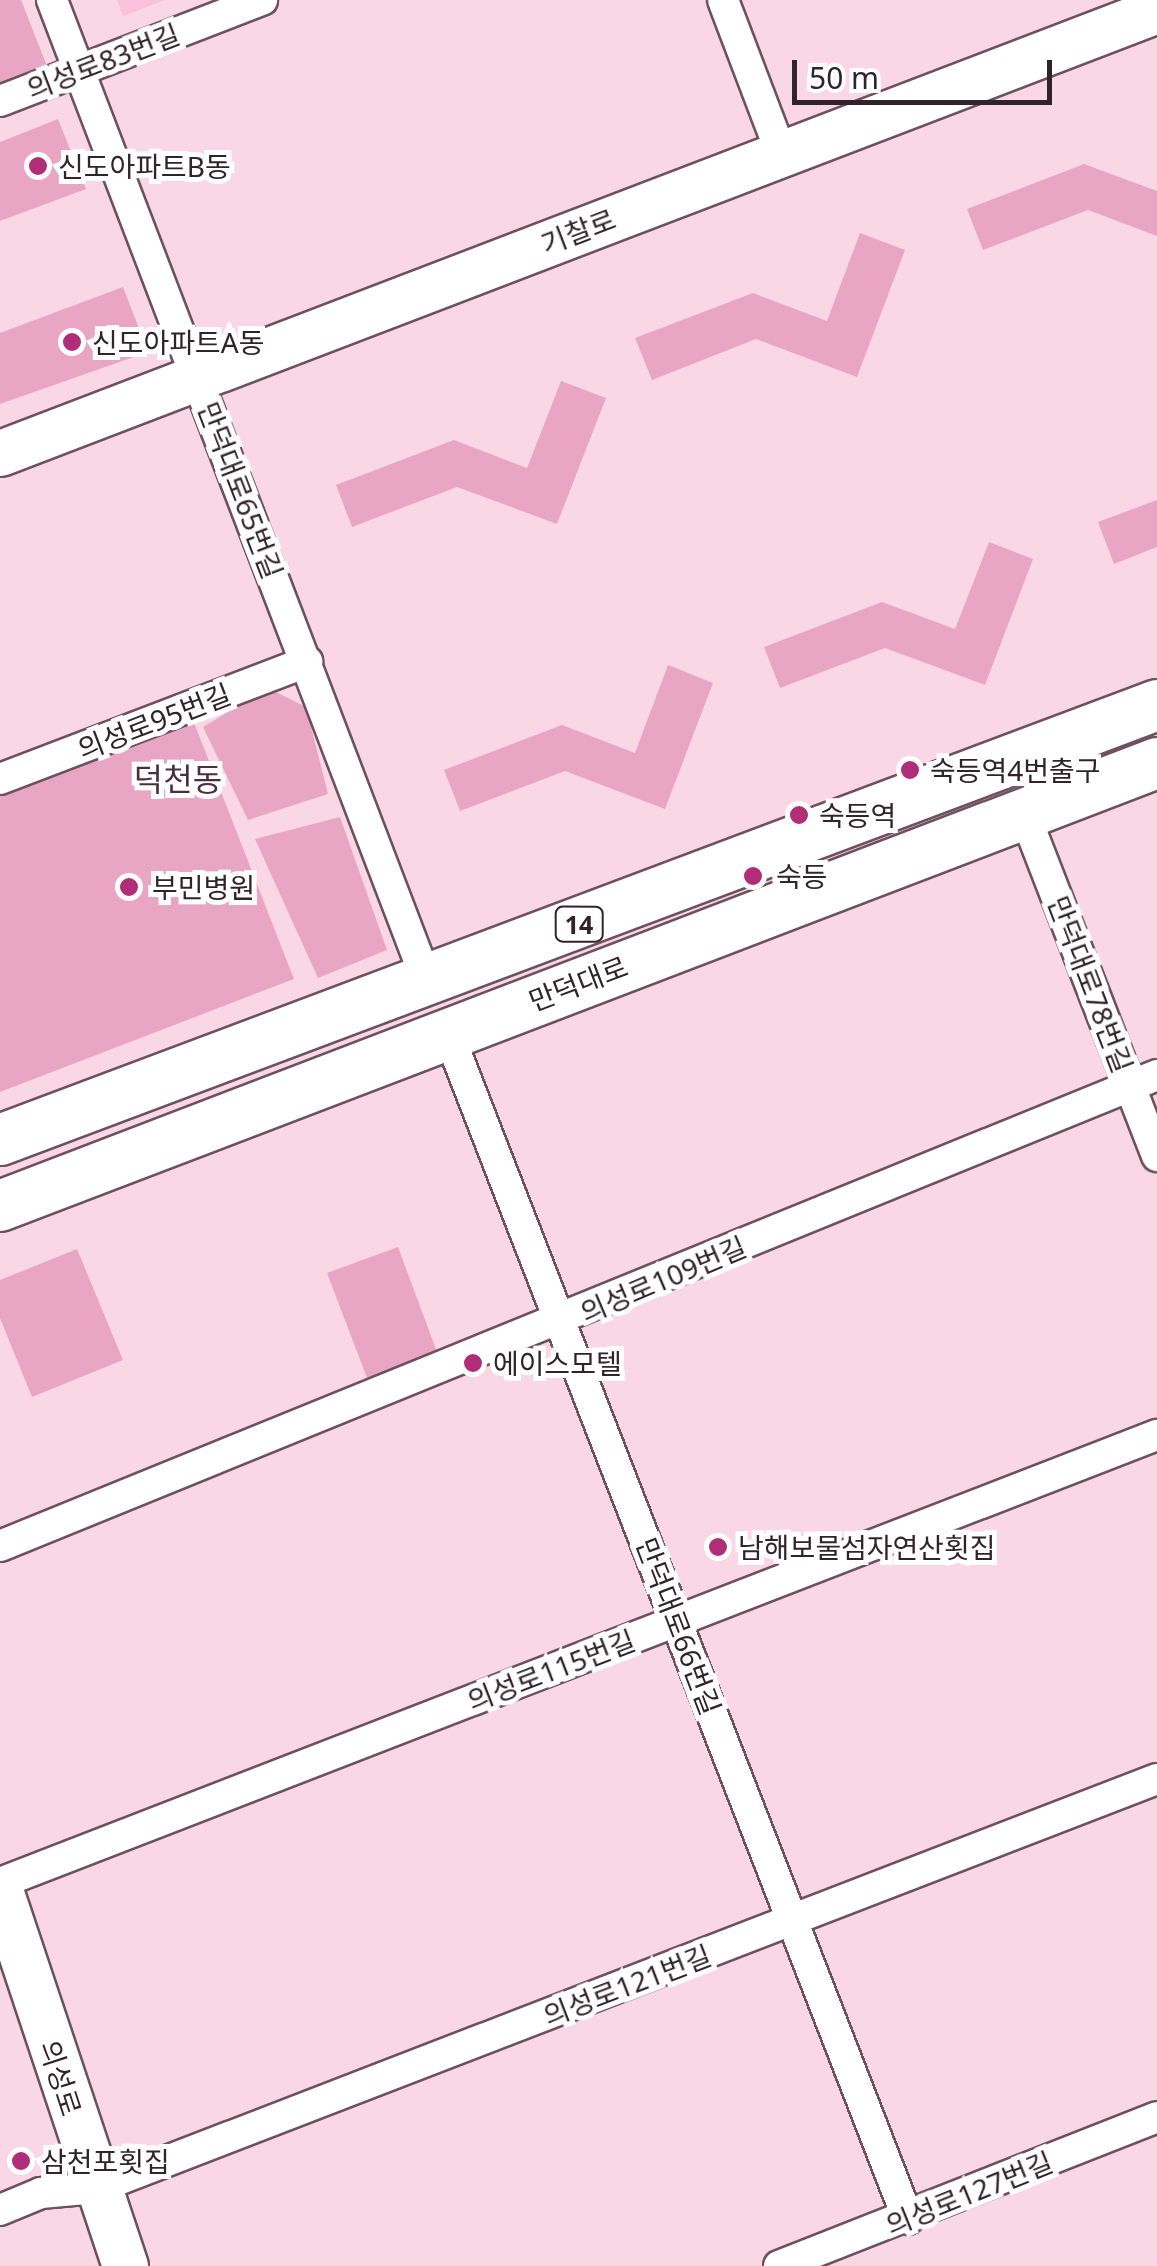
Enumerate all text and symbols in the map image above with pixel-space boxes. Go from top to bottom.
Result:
street label: 의성로83번길 [22,16,184,106]
scale bar [797,40,1057,102]
text: 50 m [809,57,879,98]
place label: 신도아파트B동 [58,149,231,183]
marker: 신도아파트B동 [27,155,49,177]
street label: 기찰로 [536,201,620,261]
place label: 신도아파트A동 [92,325,264,359]
marker: 신도아파트A동 [61,331,83,353]
street label: 만덕대로65번길 [192,397,290,583]
street label: 의성로95번길 [73,676,235,766]
place label: 숙등역4번출구 [930,753,1101,787]
marker: 숙등역4번출구 [899,759,921,781]
district label: 덕천동 [134,760,222,798]
place label: 숙등역 [819,798,896,832]
marker: 숙등역 [788,804,810,826]
place label: 숙등 [776,859,828,893]
marker: 숙등 [740,863,766,889]
place label: 부민병원 [152,870,255,904]
marker: 부민병원 [116,874,142,900]
street label: 만덕대로78번길 [1042,891,1140,1077]
road number: 14 [554,904,604,944]
street label: 만덕대로 [524,949,632,1017]
street label: 의성로109번길 [575,1229,751,1329]
place label: 에이스모텔 [493,1346,622,1380]
marker: 에이스모텔 [462,1352,484,1374]
place label: 남해보물섬자연산횟집 [738,1530,996,1564]
street label: 만덕대로66번길 [630,1533,728,1719]
marker: 남해보물섬자연산횟집 [707,1536,729,1558]
street label: 의성로115번길 [462,1623,640,1717]
street label: 의성로121번길 [538,1938,716,2032]
street label: 의성로 [33,2036,89,2120]
place label: 삼천포횟집 [41,2144,170,2178]
street label: 의성로127번길 [881,2144,1057,2242]
marker: 삼천포횟집 [10,2150,32,2172]

